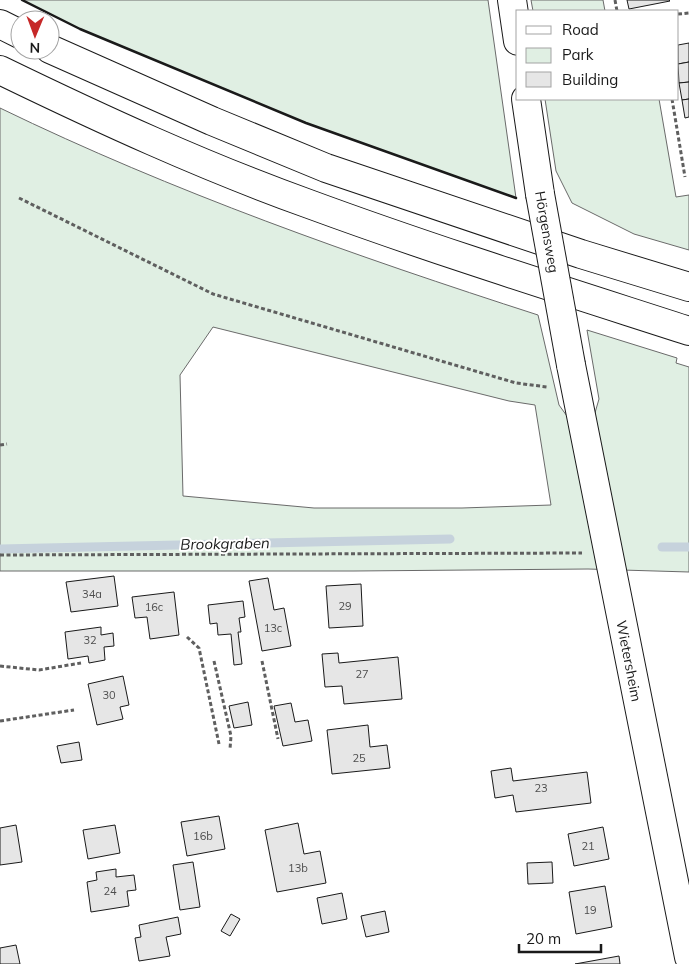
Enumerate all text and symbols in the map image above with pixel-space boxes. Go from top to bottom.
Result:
north arrow [10,10,60,60]
legend [516,10,679,100]
text: Road [562,20,599,39]
text: N [29,39,40,57]
text: Park [562,45,594,64]
text: Building [562,70,618,89]
street label: Hörgensweg [531,190,563,274]
water label: Brookgraben [180,533,270,554]
house number: 34a [82,587,102,601]
house number: 29 [338,599,352,613]
house number: 16c [145,600,164,614]
street label: Wietersheim [612,619,646,703]
house number: 13c [264,621,283,635]
house number: 32 [83,633,97,647]
house number: 27 [355,667,369,681]
house number: 30 [102,688,116,702]
house number: 25 [352,751,366,765]
house number: 23 [534,781,548,795]
house number: 16b [193,829,213,843]
house number: 21 [581,839,595,853]
house number: 13b [288,861,308,875]
house number: 24 [103,884,117,898]
house number: 19 [583,903,597,917]
scale bar [519,922,602,954]
text: 20 m [526,929,561,948]

